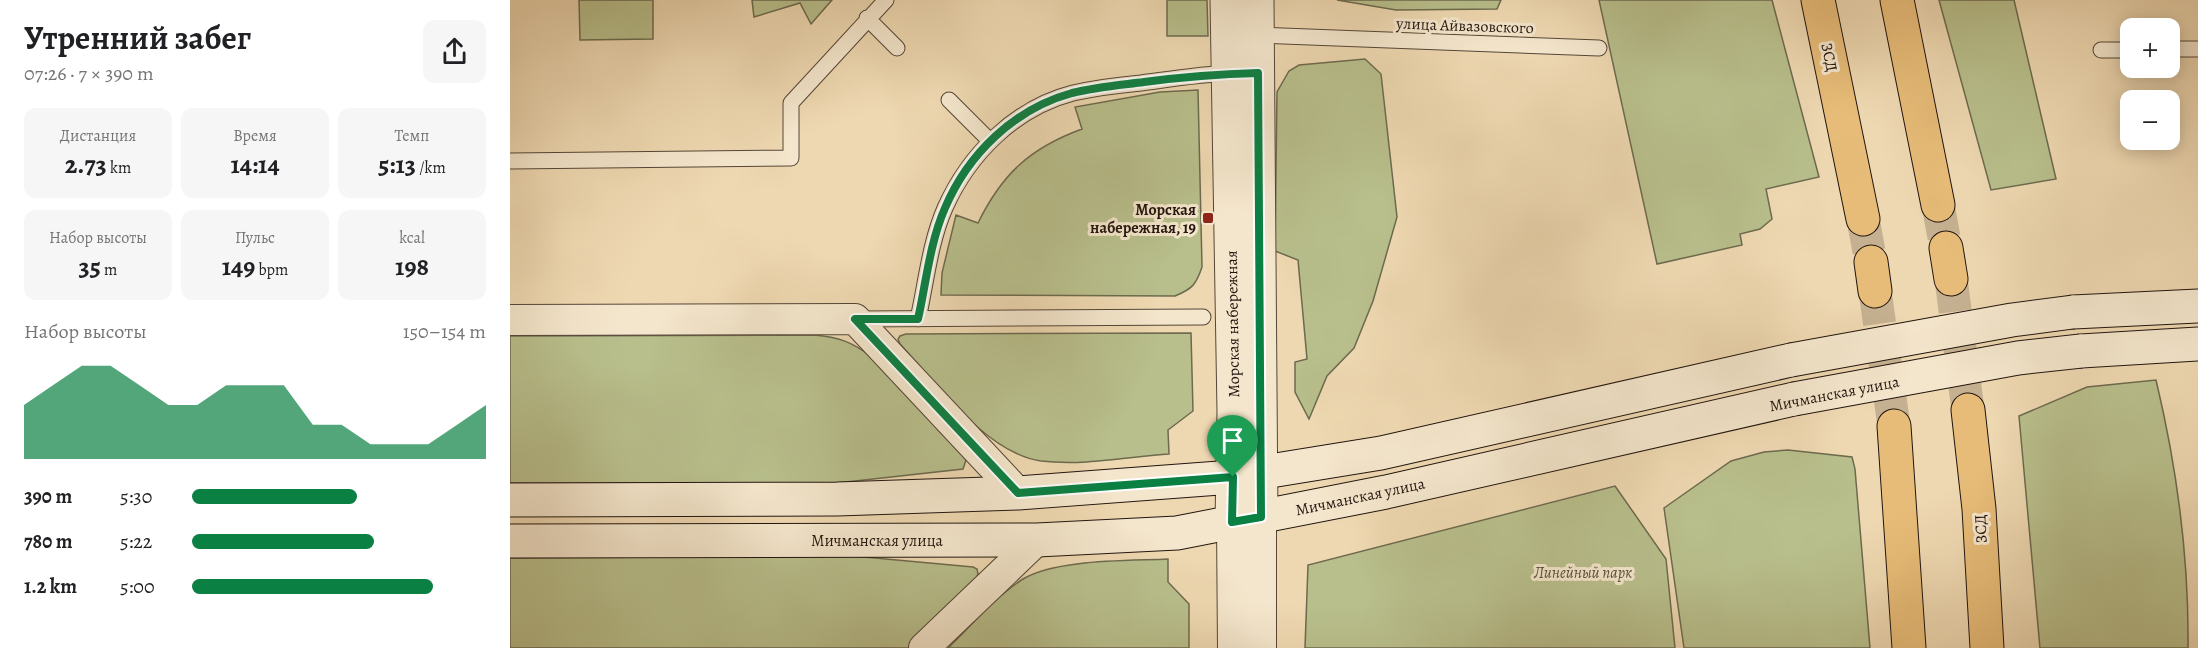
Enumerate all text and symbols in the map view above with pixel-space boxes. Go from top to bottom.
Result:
street label: улица Айвазовского [1395,13,1534,39]
text: Утренний забег [24,15,251,60]
map controls [2120,18,2180,150]
button: + [2120,18,2180,78]
button: share [423,20,486,83]
street label: ЗСД [1815,41,1843,74]
text: 07:26 · 7 × 390 m [24,60,154,87]
button: − [2120,90,2180,150]
text: Дистанция [60,125,136,147]
text: Время [233,125,277,147]
text: Темп [395,125,429,147]
text: 2.73 [65,147,107,182]
text: 14:14 [230,147,280,182]
text: 5:13 [378,147,416,182]
text: km [107,157,131,179]
text: /km [416,157,446,179]
place label: Морская набережная, 19 [1090,199,1196,239]
marker: Морская набережная, 19 [1201,211,1215,225]
text: Набор высоты [49,227,147,249]
text: Пульс [235,227,275,249]
text: kcal [399,227,425,249]
text: 35 [79,249,101,284]
text: 149 [222,249,255,284]
text: 198 [395,249,429,284]
street label: Морская набережная [1221,250,1245,398]
text: m [101,259,117,281]
text: bpm [255,259,288,281]
text: Набор высоты [24,318,147,345]
text: 150–154 m [403,318,486,345]
street label: Мичманская улица [1767,370,1902,417]
pin [1207,415,1258,477]
icon: arrive [1216,424,1249,457]
street label: Мичманская улица [1293,472,1428,521]
text: 390 m [24,483,72,510]
text: 5:30 [120,483,152,510]
street label: ЗСД [1969,514,1993,544]
text: 780 m [24,528,72,555]
text: 5:22 [120,528,152,555]
street label: Мичманская улица [811,530,944,552]
park label: Линейный парк [1533,562,1632,584]
text: 1.2 km [24,573,77,600]
text: 5:00 [120,573,155,600]

